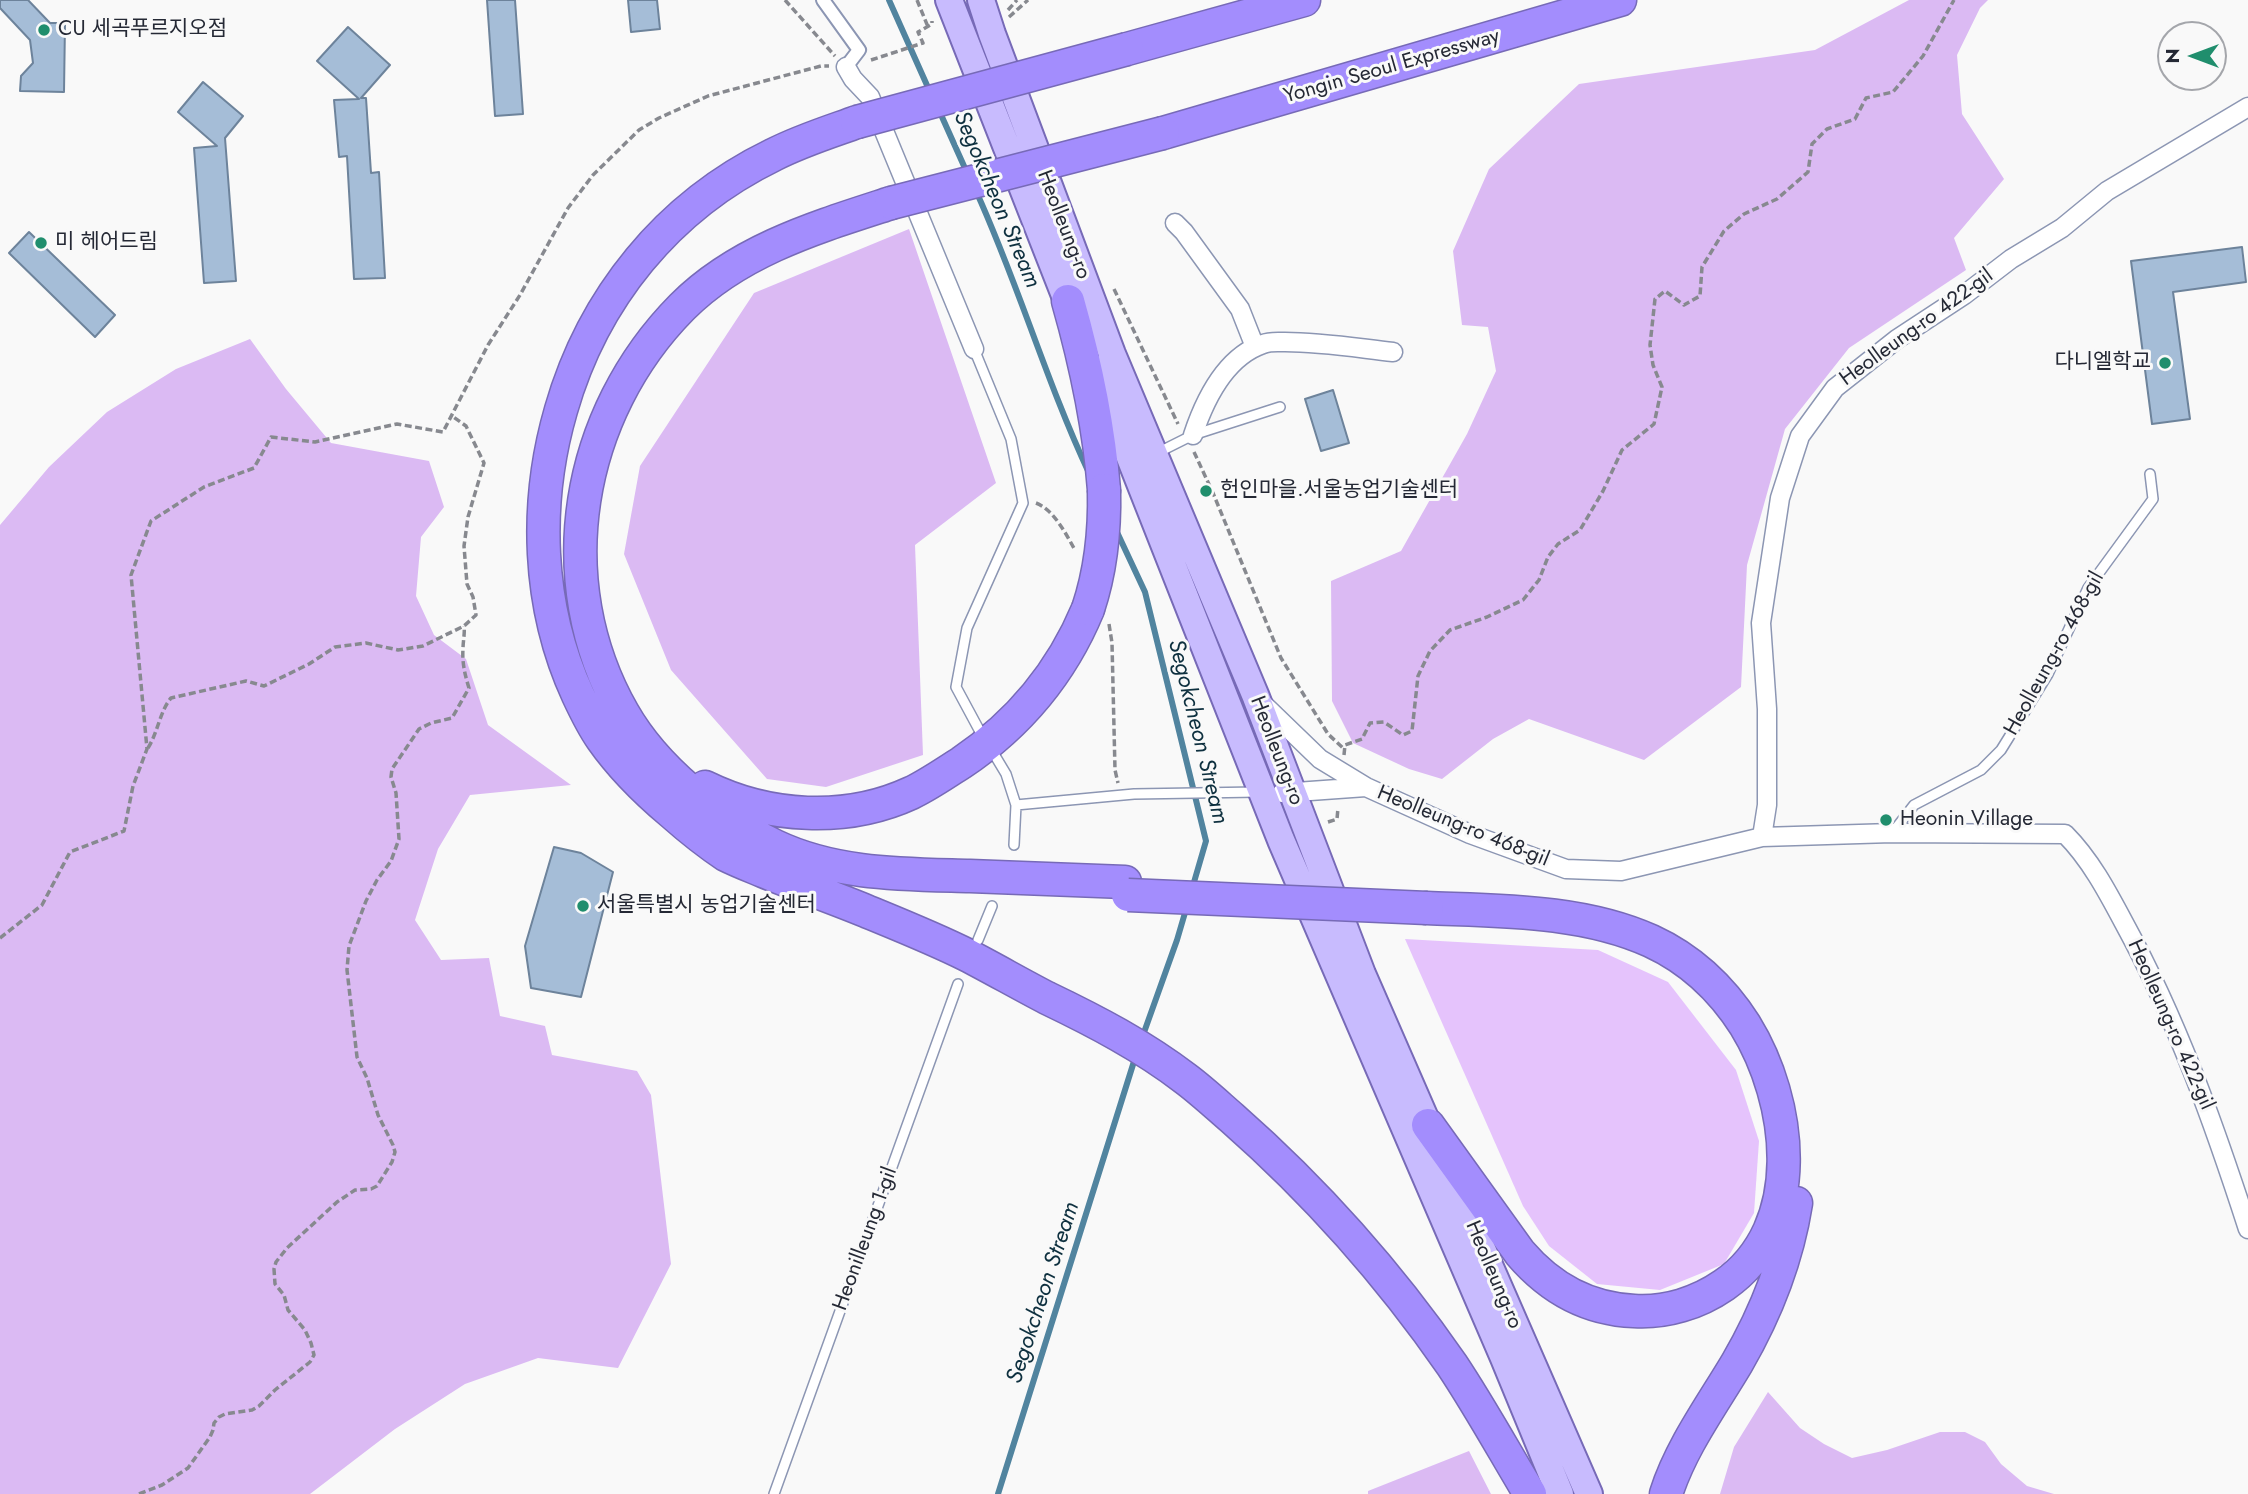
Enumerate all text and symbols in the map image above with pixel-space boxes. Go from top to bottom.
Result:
place label: CU 세곡푸르지오점 [58,17,227,43]
north arrow [2157,21,2227,91]
marker: CU 세곡푸르지오점 [36,22,52,38]
street label: Yongin Seoul Expressway [1281,24,1503,110]
text: N [2159,48,2186,64]
water label: Segokcheon Stream [946,107,1046,293]
street label: Heolleung-ro [1031,167,1095,283]
place label: 미 헤어드림 [55,230,158,256]
marker: 미 헤어드림 [33,235,49,251]
street label: Heolleung-ro 422-gil [1835,264,1999,392]
place label: 다니엘학교 [2054,350,2151,376]
marker: 다니엘학교 [2157,355,2173,371]
place label: 헌인마을.서울농업기술센터 [1220,478,1458,504]
marker: 헌인마을.서울농업기술센터 [1198,483,1214,499]
street label: Heolleung-ro 468-gil [2000,568,2110,740]
water label: Segokcheon Stream [1161,637,1233,827]
street label: Heolleung-ro [1244,693,1308,809]
street label: Heolleung-ro 468-gil [1373,781,1553,873]
place label: Heonin Village [1900,807,2033,833]
marker: Heonin Village [1878,812,1894,828]
place label: 서울특별시 농업기술센터 [597,893,816,919]
marker: 서울특별시 농업기술센터 [575,898,591,914]
street label: Heolleung-ro 422-gil [2121,936,2219,1114]
street label: Heonilleung 1-gil [828,1164,904,1314]
water label: Segokcheon Stream [1002,1199,1086,1387]
street label: Heolleung-ro [1459,1217,1527,1333]

